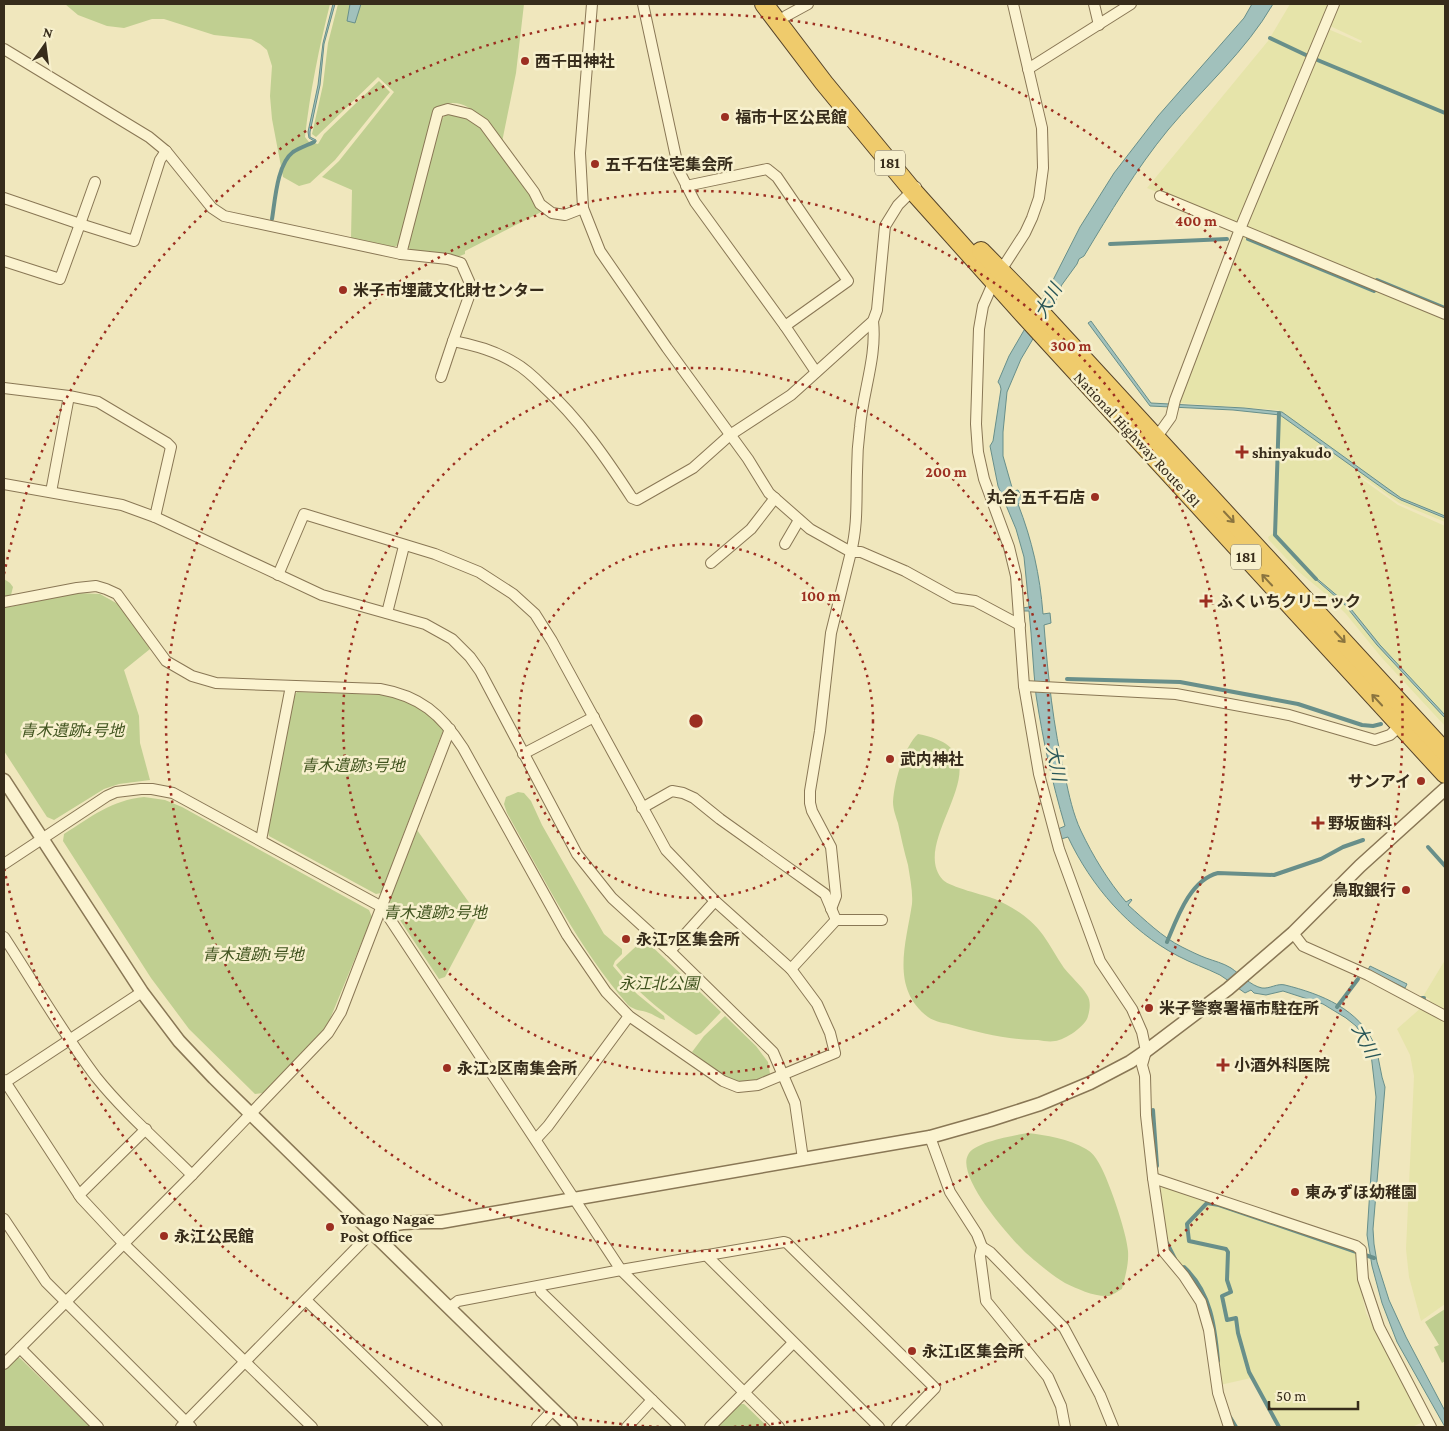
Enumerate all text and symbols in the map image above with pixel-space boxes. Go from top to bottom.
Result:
north arrow [20,20,70,70]
text: N [42,23,55,41]
place label: 西千田神社 [535,52,615,70]
marker: 西千田神社 [519,55,531,67]
place label: 福市十区公民館 [735,109,847,126]
marker: 福市十区公民館 [719,111,731,123]
road number: 181 [875,150,905,176]
place label: 五千石住宅集会所 [605,156,733,173]
marker: 五千石住宅集会所 [589,158,601,170]
text: 400 m [1175,213,1217,229]
water label: 大川 [1030,279,1067,322]
place label: 米子市埋蔵文化財センター [353,282,545,299]
marker: 米子市埋蔵文化財センター [337,284,349,296]
text: 300 m [1050,338,1092,354]
street label: National Highway Route 181 [1070,368,1205,511]
place label: shinyakudo [1252,444,1332,461]
marker: shinyakudo [1236,446,1248,458]
text: 200 m [925,464,967,480]
place label: 丸合 五千石店 [986,489,1085,506]
marker: 丸合 五千石店 [1089,491,1101,503]
one-way arrow [1224,511,1235,524]
road number: 181 [1231,544,1261,570]
one-way arrow [1261,573,1273,586]
text: 100 m [801,588,841,604]
place label: ふくいちクリニック [1217,593,1361,610]
marker: ふくいちクリニック [1199,594,1213,608]
one-way arrow [1334,630,1346,643]
one-way arrow [1371,693,1383,706]
centre of rings [687,712,705,730]
park label: 青木遺跡4号地 [20,722,126,739]
water label: 大川 [1043,743,1070,785]
place label: 武内神社 [900,750,964,768]
marker: 武内神社 [884,753,896,765]
park label: 青木遺跡3号地 [301,757,407,774]
place label: サンアイ [1348,773,1411,790]
marker: サンアイ [1415,775,1427,787]
place label: 野坂歯科 [1328,815,1392,832]
marker: 野坂歯科 [1312,817,1324,829]
place label: 鳥取銀行 [1332,881,1396,899]
marker: 鳥取銀行 [1400,884,1412,896]
park label: 青木遺跡2号地 [383,904,489,921]
place label: 永江7区集会所 [636,931,740,948]
marker: 永江7区集会所 [620,933,632,945]
park label: 青木遺跡1号地 [202,946,306,963]
park label: 永江北公園 [619,975,701,992]
place label: 米子警察署福市駐在所 [1159,1000,1319,1017]
marker: 米子警察署福市駐在所 [1143,1002,1155,1014]
water label: 大川 [1348,1020,1383,1063]
place label: 小酒外科医院 [1234,1057,1330,1074]
marker: 小酒外科医院 [1216,1058,1230,1072]
place label: 永江2区南集会所 [457,1060,577,1077]
marker: 永江2区南集会所 [441,1062,453,1074]
place label: 東みずほ幼稚園 [1305,1184,1417,1201]
marker: 東みずほ幼稚園 [1289,1186,1301,1198]
place label: Yonago Nagae Post Office [340,1210,435,1245]
marker: Yonago Nagae Post Office [324,1221,336,1233]
place label: 永江公民館 [174,1228,254,1245]
marker: 永江公民館 [158,1230,170,1242]
place label: 永江1区集会所 [922,1343,1024,1360]
marker: 永江1区集会所 [906,1345,918,1357]
scale bar [1269,1378,1358,1410]
text: 50 m [1276,1388,1306,1404]

